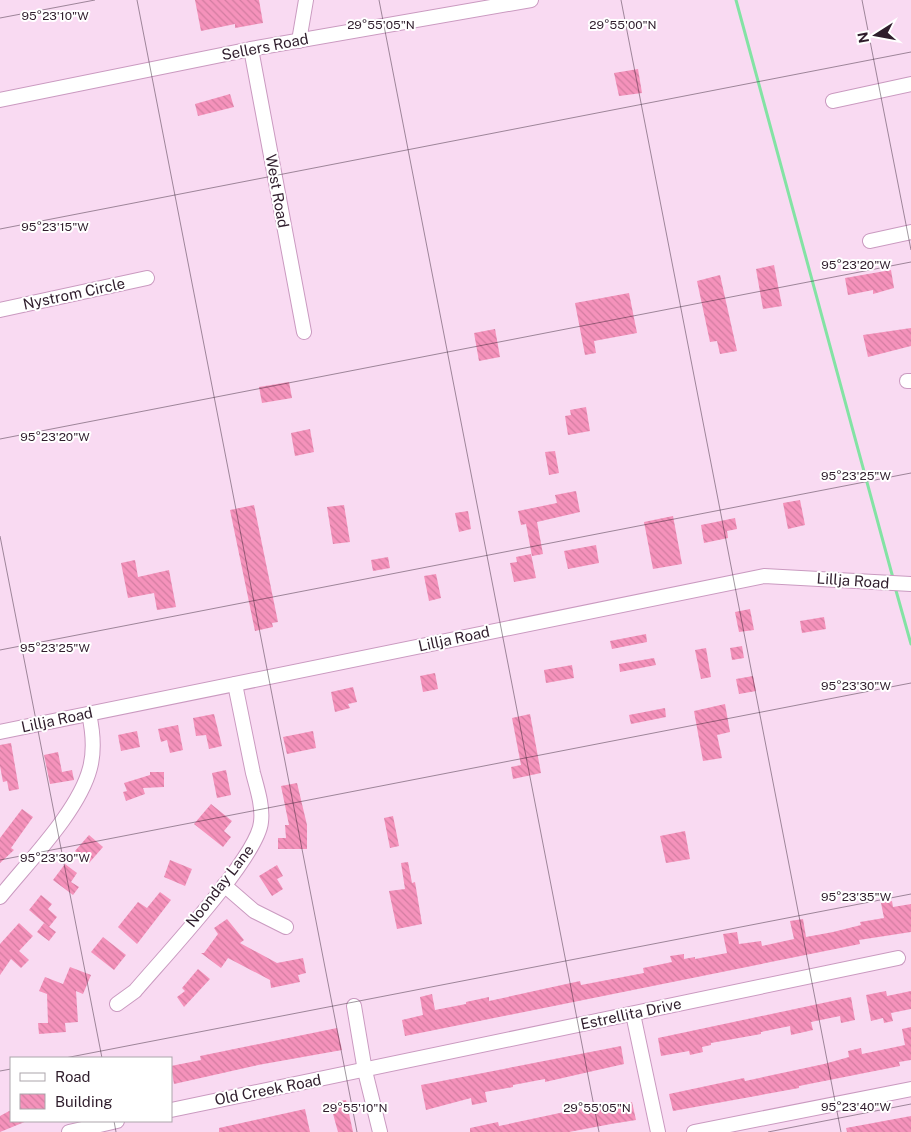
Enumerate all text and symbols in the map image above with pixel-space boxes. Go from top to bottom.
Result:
text: 95°23'10"W [21,9,89,23]
north arrow [851,10,901,60]
text: 29°55'05"N [347,18,415,32]
text: 29°55'00"N [589,18,657,32]
street label: Sellers Road [220,30,310,63]
text: N [854,31,872,44]
street label: West Road [263,153,292,229]
text: 95°23'15"W [21,220,89,234]
text: 95°23'20"W [821,258,891,272]
street label: Nystrom Circle [21,274,126,313]
text: 95°23'20"W [20,430,90,444]
text: 95°23'25"W [821,469,891,483]
street label: Lillja Road [816,569,890,592]
street label: Lillja Road [417,623,491,654]
text: 95°23'25"W [20,641,90,655]
text: 95°23'30"W [821,679,891,693]
street label: Lillja Road [20,704,94,735]
street label: Noonday Lane [182,841,257,930]
text: 95°23'30"W [20,851,90,865]
text: 95°23'35"W [821,890,892,904]
street label: Estrellita Drive [579,995,683,1033]
legend [10,1057,172,1122]
text: Road [55,1068,91,1085]
street label: Old Creek Road [213,1071,323,1108]
text: Building [55,1093,113,1110]
text: 95°23'40"W [821,1100,891,1114]
text: 29°55'10"N [323,1101,387,1115]
text: 29°55'05"N [563,1101,631,1115]

